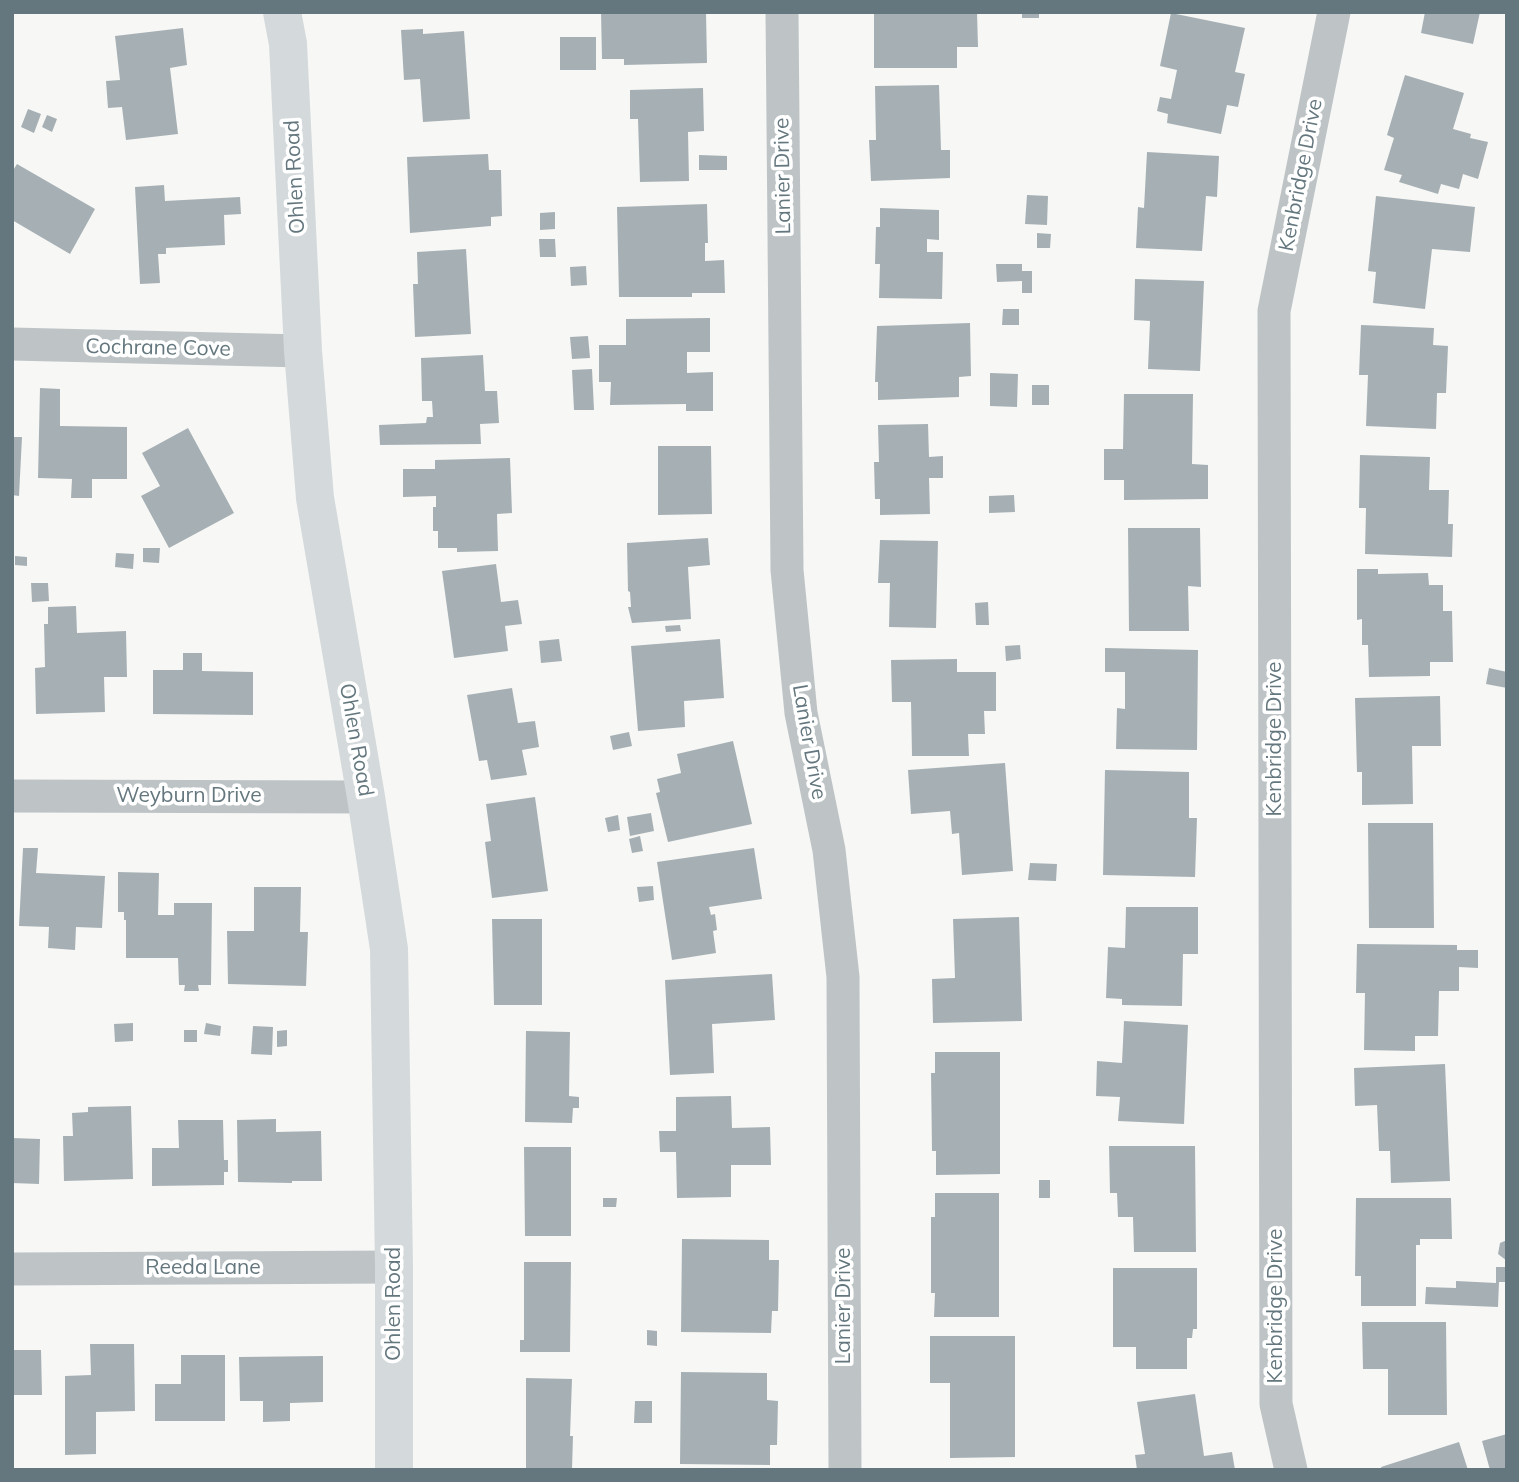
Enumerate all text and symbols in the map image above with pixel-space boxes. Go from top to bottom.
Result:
street label: Kenbridge Drive [1274,97,1328,253]
street label: Lanier Drive [769,117,797,235]
street label: Ohlen Road [279,119,311,235]
street label: Cochrane Cove [85,334,231,362]
street label: Kenbridge Drive [1262,662,1288,816]
street label: Ohlen Road [334,682,378,798]
street label: Lanier Drive [786,682,832,802]
street label: Weyburn Drive [116,783,262,809]
street label: Kenbridge Drive [1263,1229,1289,1383]
street label: Ohlen Road [381,1247,407,1361]
street label: Lanier Drive [831,1248,857,1364]
street label: Reeda Lane [145,1255,261,1281]

